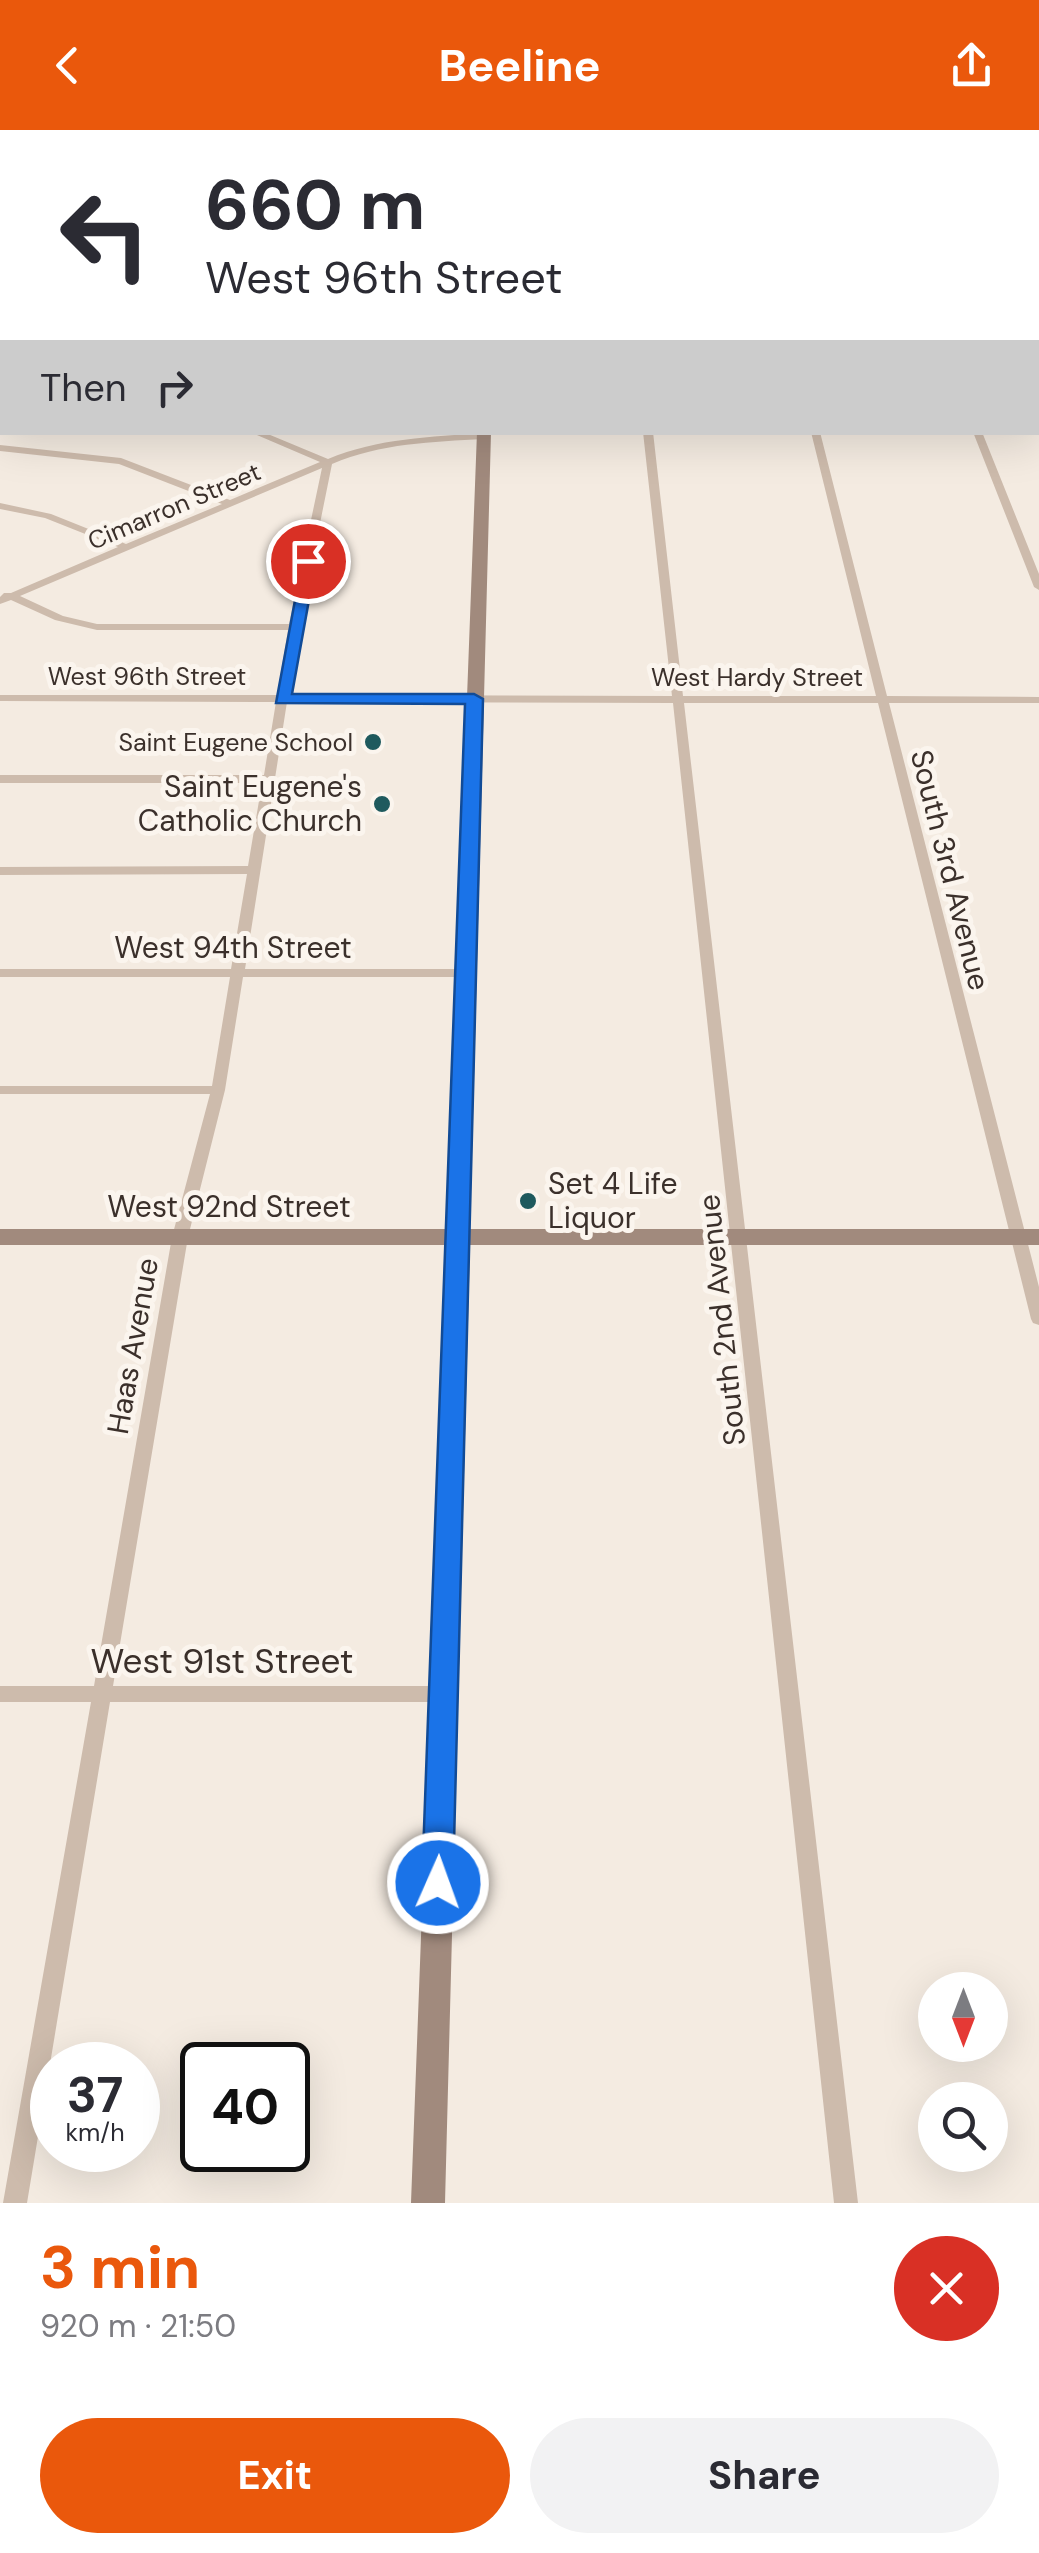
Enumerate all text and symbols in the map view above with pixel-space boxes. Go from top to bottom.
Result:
text: Beeline [438,36,601,95]
icon: back [40,38,95,93]
icon: share [944,38,999,93]
text: 660 m [205,160,425,251]
icon: left [40,170,170,300]
text: West 96th Street [205,248,563,307]
icon: right [147,360,202,415]
text: Then [40,363,127,413]
street label: Cimarron Street [83,455,266,558]
pin [266,519,351,604]
icon: arrive [281,534,336,589]
street label: West 96th Street [48,660,246,693]
street label: West Hardy Street [651,661,863,694]
place label: Saint Eugene School [118,726,353,759]
marker: Saint Eugene School [362,731,384,753]
street label: South 3rd Avenue [902,746,999,994]
place label: Saint Eugene's Catholic Church [138,767,362,840]
marker: Saint Eugene's Catholic Church [371,793,393,815]
street label: West 94th Street [114,928,352,967]
place label: Set 4 Life Liquor [548,1164,678,1237]
street label: West 92nd Street [107,1187,351,1226]
marker: Set 4 Life Liquor [517,1190,539,1212]
street label: South 2nd Avenue [689,1192,754,1448]
street label: Haas Avenue [98,1255,167,1437]
street label: West 91st Street [90,1638,354,1684]
position arrow [386,1831,490,1935]
north arrow [918,1972,1008,2062]
map controls [918,1972,1008,2172]
speed limit sign: 40 [180,2042,310,2172]
text: 37 [67,2062,123,2128]
button: search [918,2082,1008,2172]
text: km/h [65,2116,125,2149]
text: 3 min [40,2228,200,2307]
button: close [894,2236,999,2341]
text: 920 m · 21:50 [40,2305,236,2347]
button: Exit [40,2418,510,2533]
button: Share [530,2418,999,2533]

